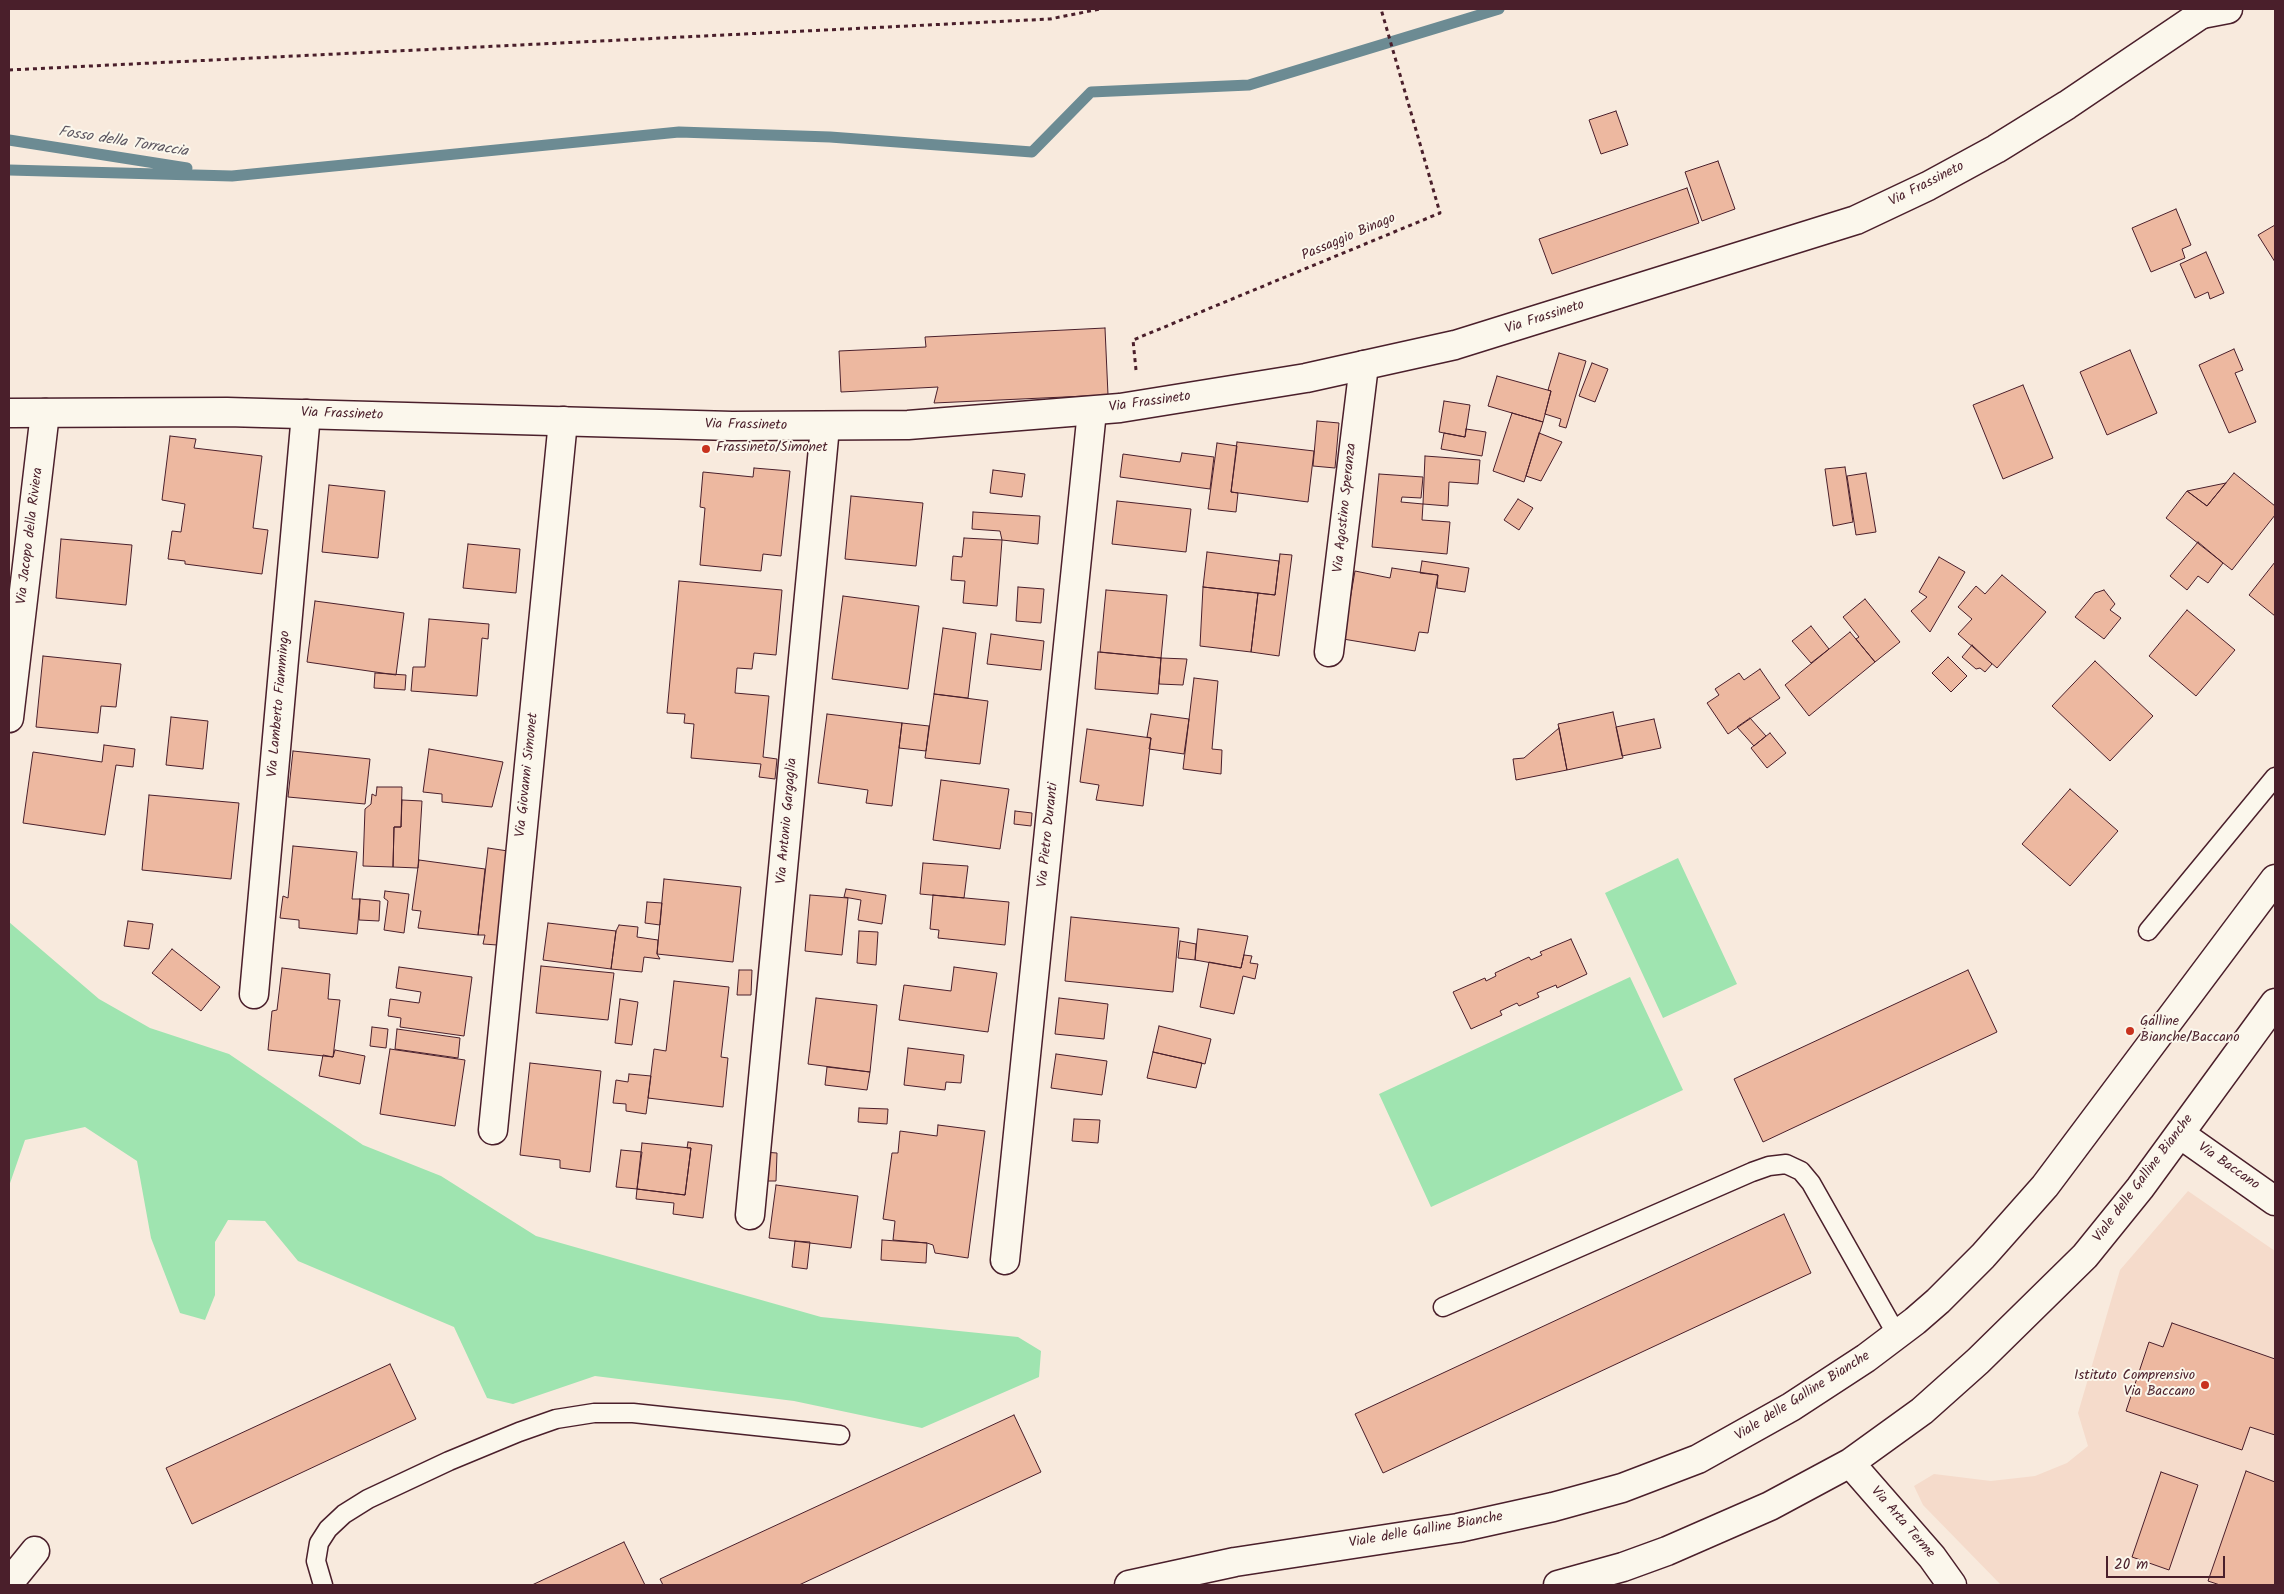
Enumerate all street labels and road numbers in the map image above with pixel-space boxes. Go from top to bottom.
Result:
street label: Via Frassineto [1887,159,1967,211]
street label: Passaggio Binago [1299,211,1399,265]
street label: Via Frassineto [1503,297,1587,339]
street label: Via Frassineto [1108,389,1192,417]
street label: Via Frassineto [301,405,383,425]
street label: Via Frassineto [705,417,787,435]
street label: Via Agostino Speranza [1331,442,1361,574]
street label: Via Jacopo della Riviera [14,467,48,605]
street label: Via Lamberto Fiammingo [265,630,295,778]
street label: Via Giovanni Simonet [513,712,543,838]
street label: Via Antonio Gargaglia [774,757,802,885]
street label: Via Pietro Duranti [1035,782,1063,888]
street label: Viale delle Galline Bianche [2090,1112,2198,1246]
street label: Via Baccano [2194,1140,2262,1194]
street label: Viale delle Galline Bianche [1733,1349,1873,1445]
street label: Via Arta Terme [1866,1484,1938,1562]
street label: Viale delle Galline Bianche [1348,1509,1504,1553]

